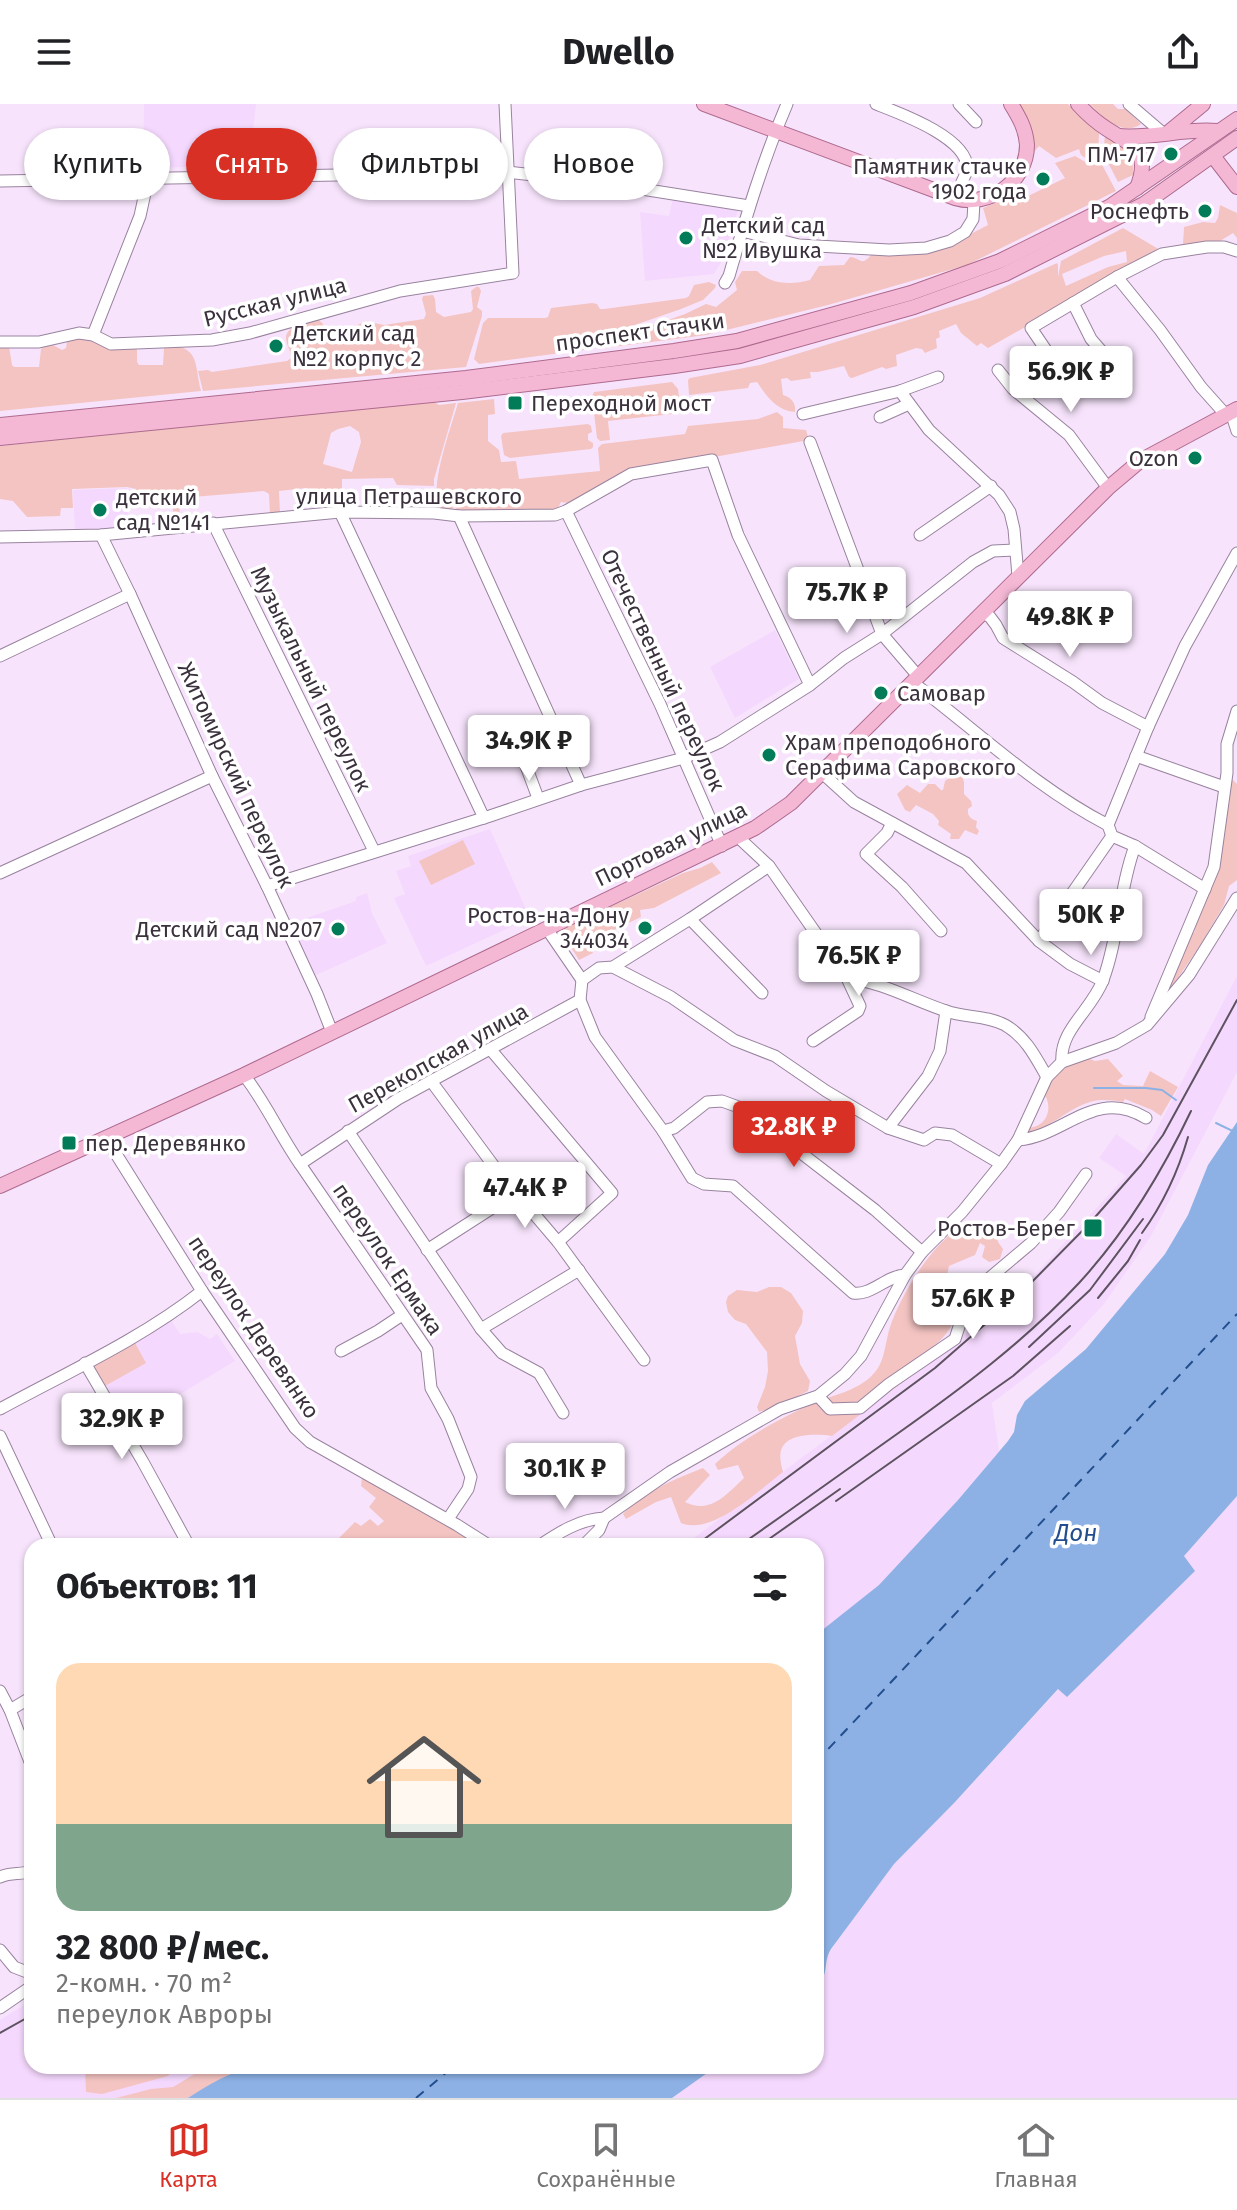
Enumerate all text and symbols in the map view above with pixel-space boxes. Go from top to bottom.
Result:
icon: menu [32,30,76,74]
text: Dwello [562,30,675,74]
icon: share [1161,30,1205,74]
chip: Купить [24,128,170,200]
chip: Снять [186,128,317,200]
chip: Фильтры [333,128,508,200]
chip: Новое [524,128,663,200]
place label: ПМ-717 [1087,141,1155,168]
marker: ПМ-717 [1162,145,1180,163]
place label: Памятник стачке 1902 года [853,153,1027,205]
marker: Памятник стачке 1902 года [1034,170,1052,188]
place label: Роснефть [1090,198,1189,225]
marker: Роснефть [1196,202,1214,220]
place label: Детский сад №2 Ивушка [701,212,825,264]
marker: Детский сад №2 Ивушка [677,229,695,247]
street label: Русская улица [201,271,349,333]
street label: проспект Стачки [554,307,726,357]
place label: Детский сад №2 корпус 2 [291,320,422,372]
marker: Детский сад №2 корпус 2 [267,337,285,355]
pin: 56.9K ₽ [997,346,1145,414]
text: 56.9K ₽ [1028,356,1114,387]
place label: Переходной мост [531,390,711,417]
marker: Переходной мост [506,394,524,412]
place label: Ozon [1129,445,1179,472]
marker: Ozon [1186,449,1204,467]
street label: улица Петрашевского [296,483,522,510]
place label: детский сад №141 [116,484,211,536]
marker: детский сад №141 [91,501,109,519]
street label: Отечественный переулок [595,545,731,796]
street label: Музыкальный переулок [245,562,378,797]
pin: 75.7K ₽ [773,567,921,635]
text: 75.7K ₽ [806,577,888,608]
pin: 49.8K ₽ [996,591,1144,659]
text: 49.8K ₽ [1026,601,1114,632]
street label: Житомирский переулок [172,658,300,893]
place label: Самовар [897,680,986,707]
marker: Самовар [872,684,890,702]
pin: 34.9K ₽ [455,715,603,783]
text: 34.9K ₽ [486,725,572,756]
place label: Храм преподобного Серафима Саровского [785,729,1016,781]
marker: Храм преподобного Серафима Саровского [760,746,778,764]
street label: Портовая улица [591,796,751,892]
pin: 50K ₽ [1035,889,1147,957]
text: 50K ₽ [1057,899,1125,930]
place label: Ростов-на-Дону 344034 [467,902,629,954]
place label: Детский сад №207 [135,916,322,943]
marker: Ростов-на-Дону 344034 [636,919,654,937]
marker: Детский сад №207 [329,920,347,938]
pin: 76.5K ₽ [785,930,933,998]
text: 76.5K ₽ [817,940,901,971]
street label: Перекопская улица [343,997,533,1119]
pin: 32.8K ₽ [720,1101,868,1169]
text: 32.8K ₽ [751,1111,837,1142]
place label: пер. Деревянко [85,1130,246,1157]
marker: пер. Деревянко [60,1134,78,1152]
pin: 47.4K ₽ [451,1162,599,1230]
text: 47.4K ₽ [483,1172,567,1203]
street label: переулок Ермака [327,1178,449,1340]
place label: Ростов-Берег [937,1215,1076,1242]
marker: Ростов-Берег [1082,1217,1104,1239]
street label: переулок Деревянко [183,1230,325,1424]
pin: 57.6K ₽ [899,1273,1047,1341]
text: 57.6K ₽ [931,1283,1015,1314]
pin: 32.9K ₽ [48,1393,196,1461]
text: 32.9K ₽ [79,1403,165,1434]
pin: 30.1K ₽ [491,1443,639,1511]
text: 30.1K ₽ [524,1453,606,1484]
water label: Дон [1053,1519,1097,1547]
icon: filters [748,1564,792,1608]
text: Объектов: 11 [56,1566,258,1607]
icon: home [352,1715,496,1859]
text: 32 800 ₽/мес. [56,1927,269,1968]
text: 2-комн. · 70 m² [56,1968,232,1999]
text: переулок Авроры [56,1999,273,2030]
tab: Карта [159,2118,218,2193]
tab: Сохранённые [536,2118,676,2193]
tab: Главная [994,2118,1078,2193]

